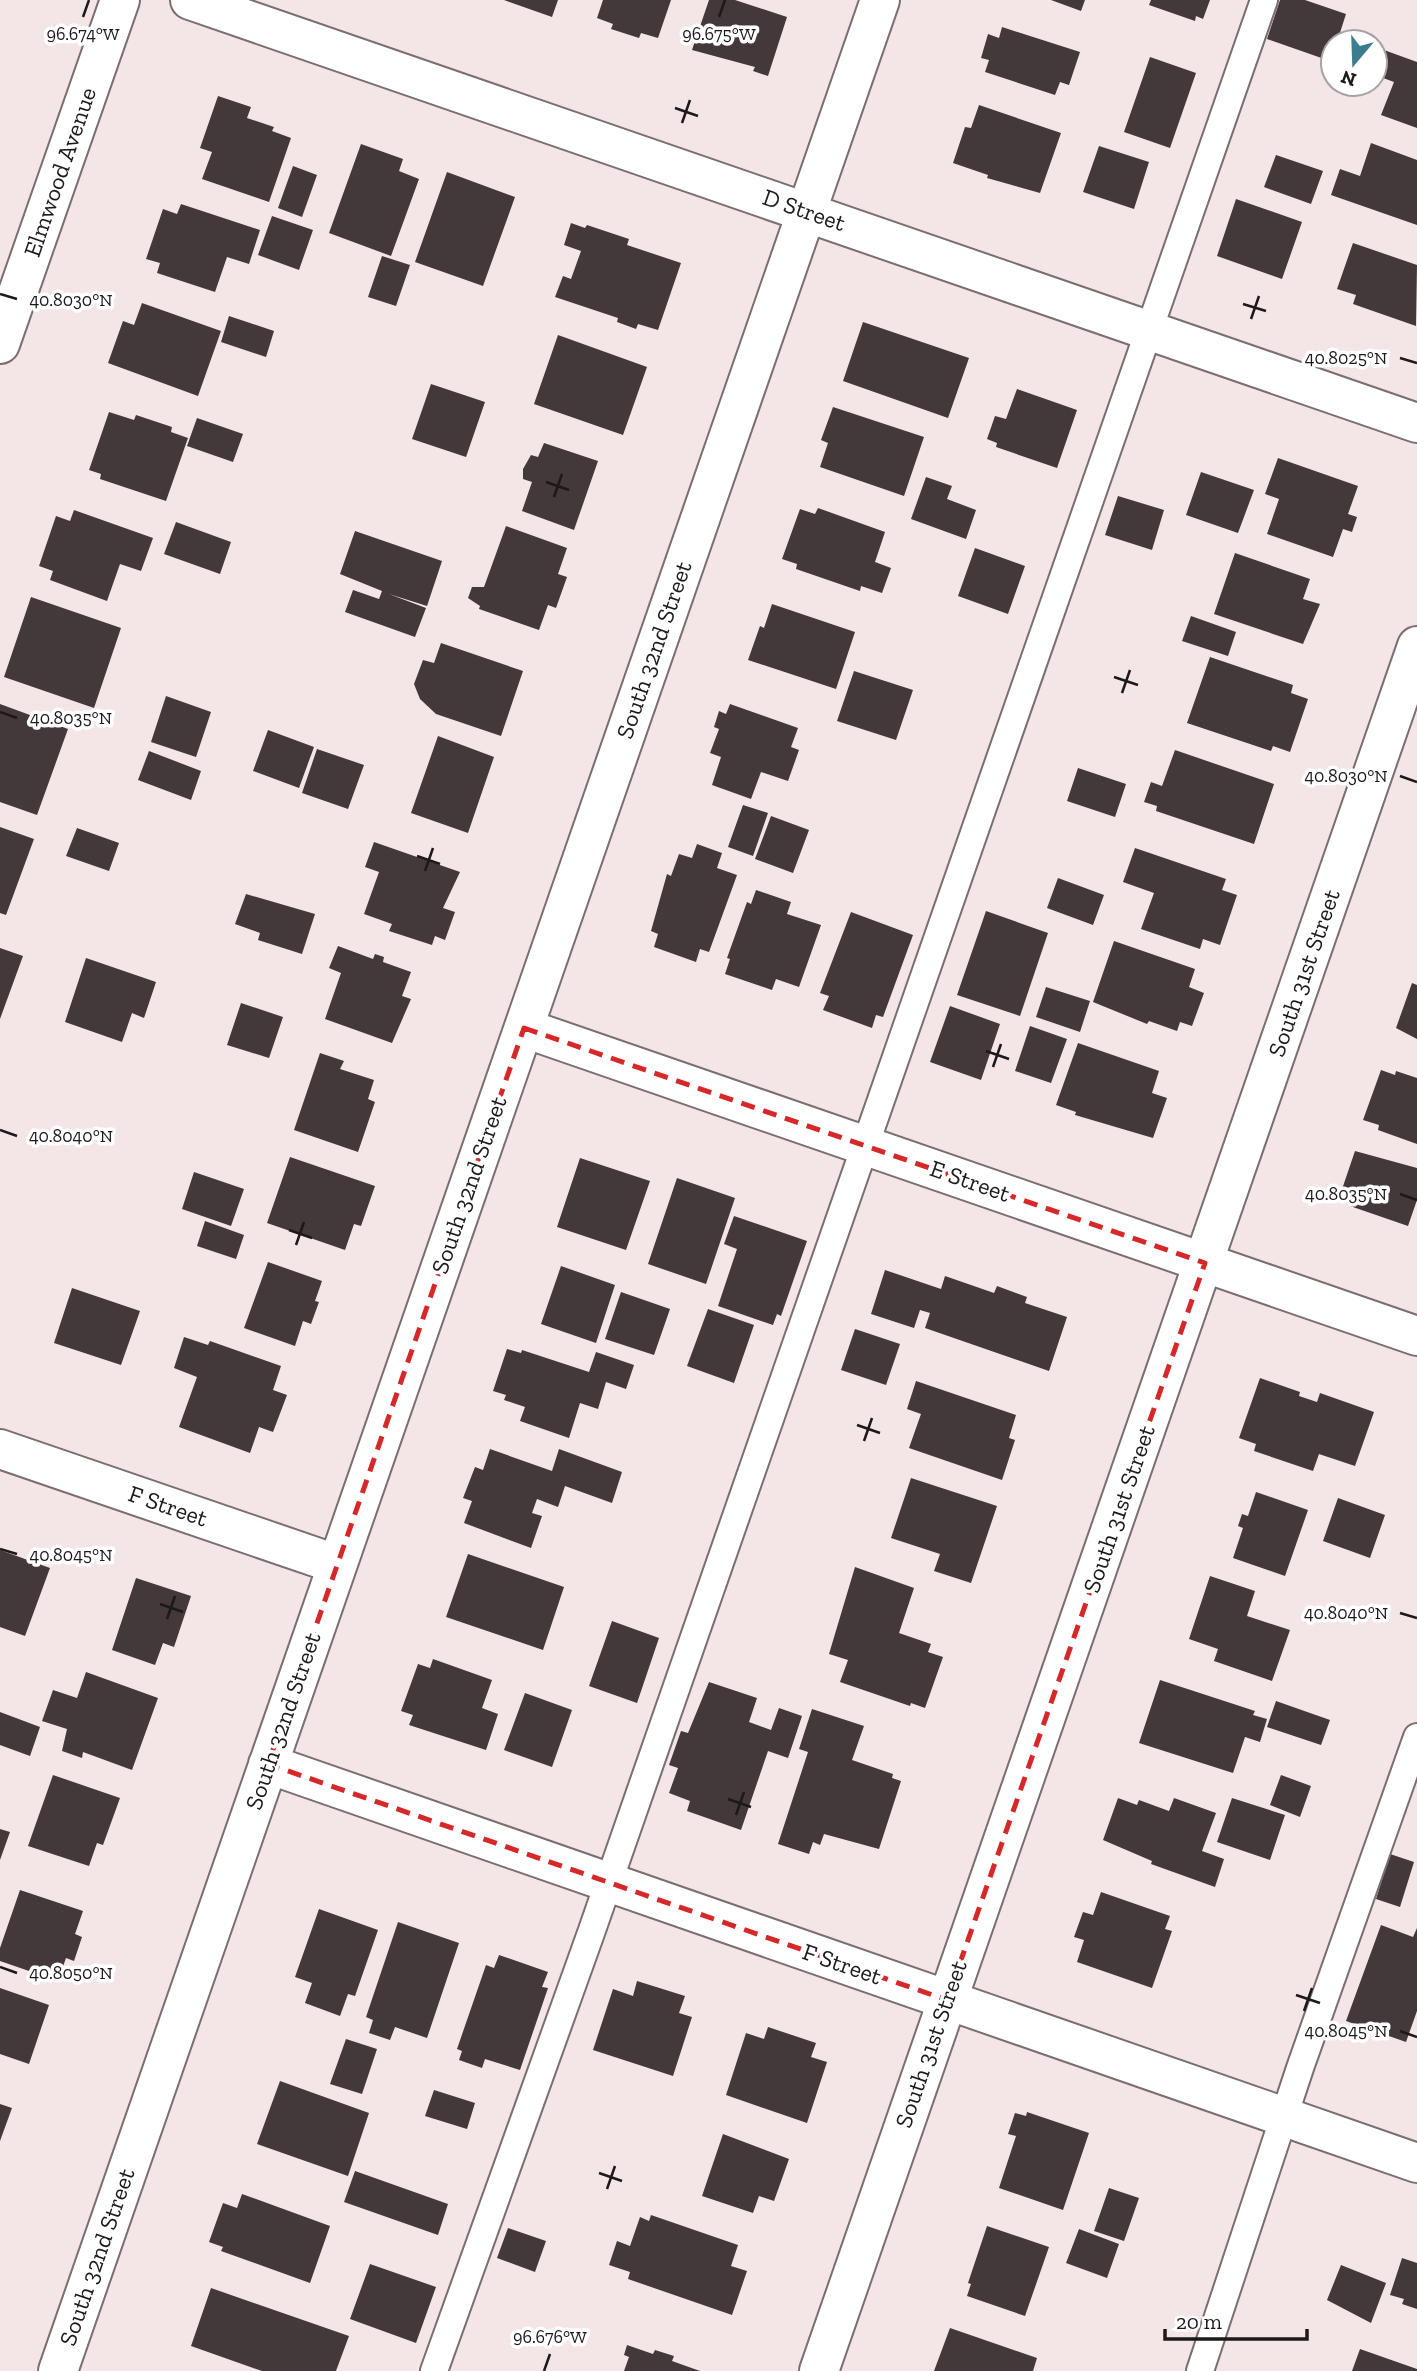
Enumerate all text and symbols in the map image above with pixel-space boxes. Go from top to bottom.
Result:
text: 96.674°W [46,23,120,45]
text: 96.675°W [682,23,756,45]
north arrow [1319,28,1389,98]
text: N [1338,65,1359,92]
street label: Elmwood Avenue [17,83,102,260]
street label: D Street [759,182,849,237]
text: 40.8030°N [29,289,113,311]
text: 40.8025°N [1305,347,1387,369]
street label: South 32nd Street [610,557,698,742]
text: 40.8035°N [30,707,112,729]
text: 40.8030°N [1304,765,1388,787]
street label: South 31st Street [1261,885,1346,1060]
street label: South 32nd Street [425,1092,513,1277]
text: 40.8040°N [29,1125,113,1147]
street label: E Street [926,1153,1014,1208]
text: 40.8035°N [1305,1183,1387,1205]
street label: South 31st Street [1076,1421,1161,1596]
street label: F Street [125,1479,212,1533]
text: 40.8045°N [30,1544,113,1566]
text: 40.8040°N [1304,1602,1388,1624]
street label: South 32nd Street [239,1628,327,1813]
street label: F Street [799,1937,886,1991]
street label: South 31st Street [888,1956,973,2131]
text: 40.8050°N [29,1962,113,1984]
text: 40.8045°N [1305,2020,1388,2042]
street label: South 32nd Street [53,2164,141,2349]
scale bar [1165,2298,1307,2342]
text: 20 m [1176,2309,1222,2334]
text: 96.676°W [513,2326,587,2348]

